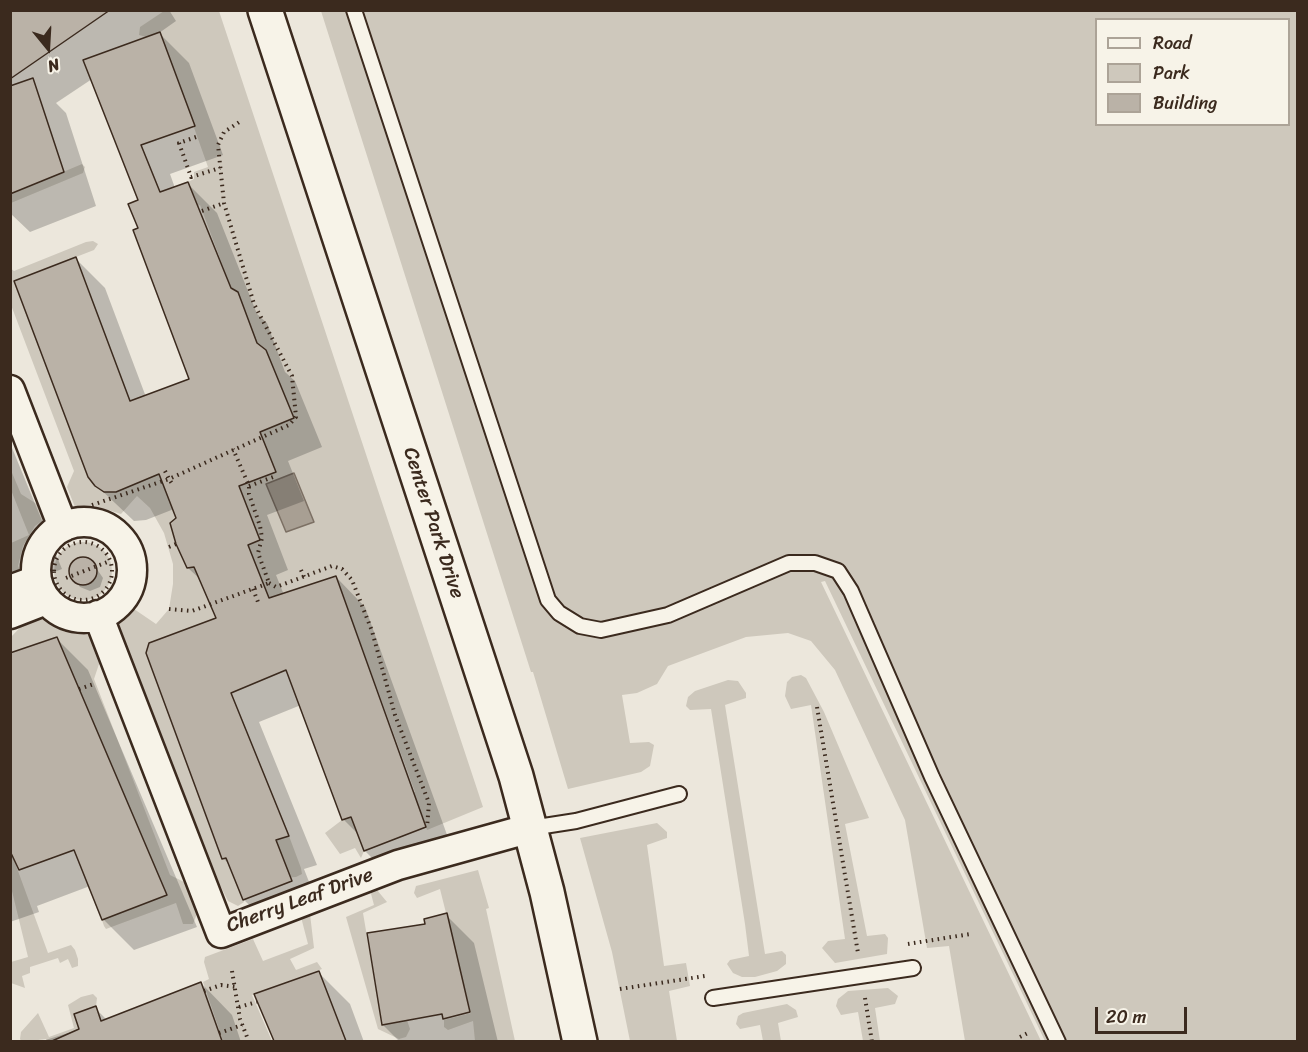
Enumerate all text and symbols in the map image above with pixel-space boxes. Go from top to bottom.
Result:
north arrow [18,18,78,78]
legend [1095,18,1290,126]
text: Road [1153,27,1192,59]
text: N [44,50,63,81]
text: Park [1153,57,1190,89]
text: Building [1153,87,1217,119]
street label: Center Park Drive [397,444,469,602]
street label: Cherry Leaf Drive [223,863,377,939]
scale bar [1098,995,1190,1033]
text: 20 m [1106,1001,1146,1033]

